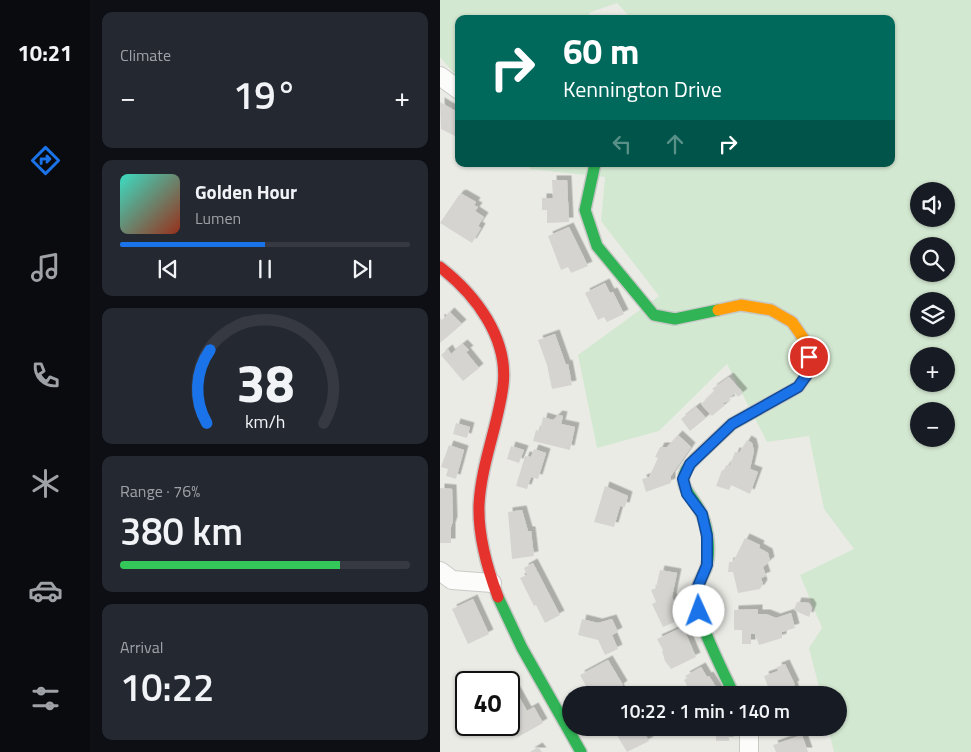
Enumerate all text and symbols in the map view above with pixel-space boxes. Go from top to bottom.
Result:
text: 60 m [563,24,639,78]
icon: right [480,35,545,100]
text: 10:21 [18,36,72,70]
text: Climate [120,43,171,67]
text: 19° [233,66,297,124]
text: Kennington Drive [563,72,722,106]
text: − [120,75,136,118]
text: + [394,75,410,118]
icon: left [608,130,636,158]
icon: ahead [661,130,689,158]
icon: right [714,130,742,158]
icon: directions [28,143,63,178]
text: Golden Hour [195,177,297,206]
map controls [910,182,955,447]
button: sound [910,182,955,227]
text: Lumen [195,206,241,230]
button: search [910,237,955,282]
icon: music [28,250,63,285]
icon: previous [154,255,182,283]
icon: pause [251,255,279,283]
icon: next [348,255,376,283]
button: layers [910,292,955,337]
pin [788,336,830,378]
text: 38 [236,343,294,422]
icon: arrive [795,343,823,371]
button: + [910,347,955,392]
icon: phone [28,358,63,393]
button: − [910,402,955,447]
text: km/h [245,408,285,435]
icon: climate [28,466,63,501]
text: Range · 76% [120,479,200,503]
text: 380 km [120,502,243,560]
icon: car [28,573,63,608]
position arrow [672,584,724,636]
text: Arrival [120,635,163,659]
text: 10:22 [120,658,214,716]
speed limit sign: 40 [455,671,520,736]
icon: filters [28,681,63,716]
text: 10:22 · 1 min · 140 m [619,696,790,725]

